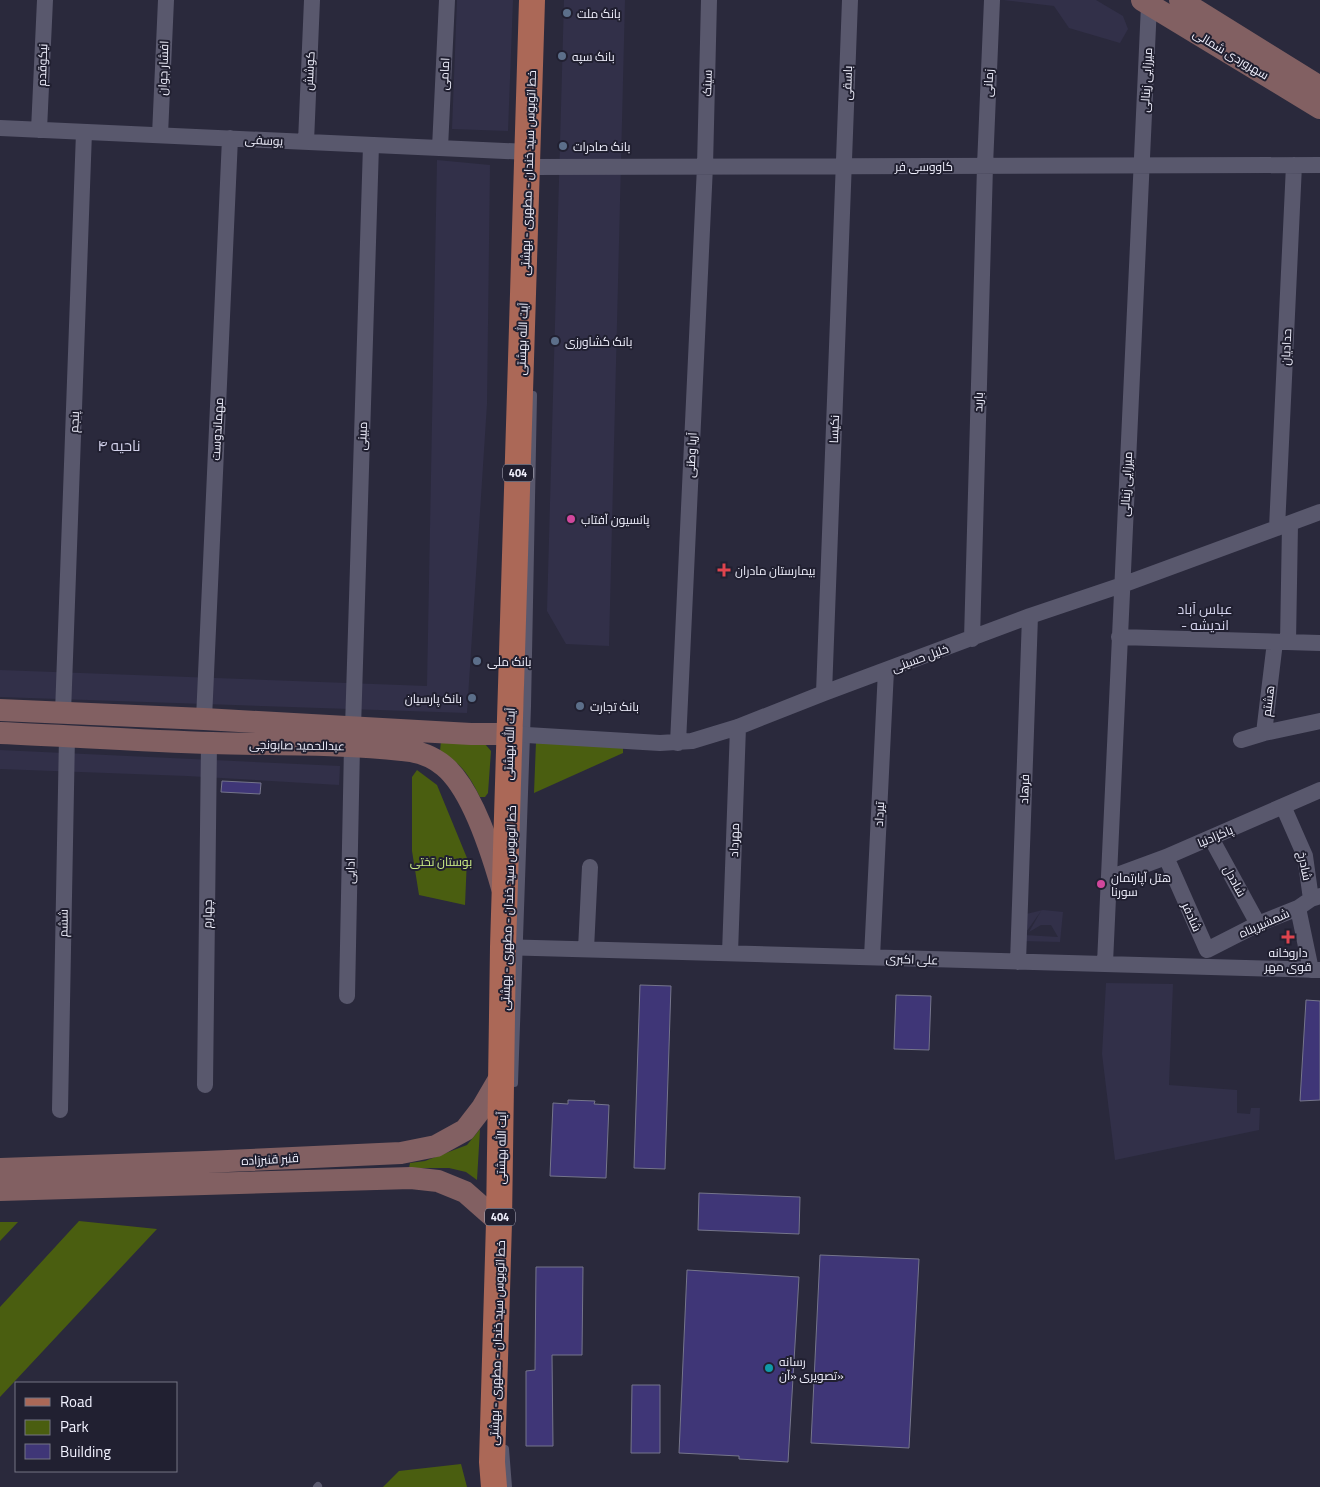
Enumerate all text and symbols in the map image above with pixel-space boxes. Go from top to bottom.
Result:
place label: بانک ملت [577,4,621,23]
marker: بانک ملت [561,7,573,19]
street label: سهروردی شمالی [1189,24,1273,84]
street label: افشار جوان [153,40,173,96]
street label: نیکوقدم [32,43,52,87]
place label: بانک سپه [572,47,615,66]
street label: میرزایی زینالی [1135,47,1157,113]
marker: بانک سپه [556,50,568,62]
street label: کوشش [298,51,320,91]
street label: امامی [434,57,454,91]
street label: باسقی [837,65,857,101]
street label: زمانی [978,68,998,98]
street label: سینک [697,69,717,97]
street label: خط اتوبوس سید خندان - مطهری - بهشتی [515,70,541,276]
street label: یوسفی [244,130,284,151]
place label: بانک صادرات [573,137,630,156]
marker: بانک صادرات [557,140,569,152]
street label: کاووسی فر [894,157,953,176]
street label: آیت الله بهشتی [511,301,533,376]
street label: حدادیان [1276,328,1296,366]
place label: بانک کشاورزی [565,332,632,351]
marker: بانک کشاورزی [549,335,561,347]
street label: باربد [968,392,988,412]
street label: مهماندوست [206,397,228,461]
street label: پنجم [64,410,84,433]
street label: نکیسا [824,414,844,444]
street label: مبینی [352,421,372,451]
street label: آریا وطنی [680,431,702,478]
district label: ناحیه ۴ [97,434,141,457]
street label: میرزایی زینالی [1115,451,1137,517]
road number: 404 [503,464,533,482]
place label: پانسیون آفتاب [581,510,650,529]
marker: پانسیون آفتاب [565,513,577,525]
place label: بیمارستان مادران [735,561,816,580]
marker: بیمارستان مادران [717,563,731,577]
district label: عباس آباد - اندیشه [1178,598,1232,635]
street label: خلیل حسینی [889,639,951,677]
place label: بانک ملی [487,652,531,671]
marker: بانک ملی [471,655,483,667]
street label: هشتم [1257,684,1279,718]
place label: بانک پارسیان [405,689,462,708]
marker: بانک پارسیان [466,692,478,704]
place label: بانک تجارت [590,697,639,716]
marker: بانک تجارت [574,700,586,712]
street label: آیت الله بهشتی [498,706,520,781]
street label: عبدالحمید صابونچی [249,735,345,755]
street label: فرهاد [1014,774,1034,804]
street label: تیرداد [869,800,889,827]
street label: خط اتوبوس سید خندان - مطهری - بهشتی [495,805,521,1011]
street label: پاکزادنیا [1194,820,1237,852]
street label: مهرداد [724,823,744,857]
street label: شادرخ [1293,850,1317,882]
park label: بوستان تختی [410,852,472,871]
street label: ادایی [340,858,360,884]
street label: شاددل [1219,862,1251,900]
place label: هتل آپارتمان سورنا [1111,868,1171,901]
marker: هتل آپارتمان سورنا [1095,878,1107,890]
street label: شادفر [1177,898,1207,935]
street label: چهارم [197,899,217,929]
street label: شمشیرپناه [1236,903,1292,943]
street label: ششم [53,909,73,937]
marker: داروخانه قوی مهر [1282,931,1294,943]
place label: داروخانه قوی مهر [1264,943,1311,976]
street label: علی‌ اکبری [885,949,939,969]
street label: آیت الله بهشتی [491,1111,511,1185]
street label: قنبر قنبرزاده [241,1148,299,1170]
road number: 404 [485,1208,515,1226]
street label: خط اتوبوس سید خندان - مطهری - بهشتی [484,1240,510,1446]
place label: رسانه تصویری «آن» [779,1352,844,1385]
marker: رسانه تصویری «آن» [763,1362,775,1374]
legend [15,1382,178,1472]
text: Road [60,1390,92,1413]
text: Park [60,1415,89,1438]
text: Building [60,1440,111,1463]

